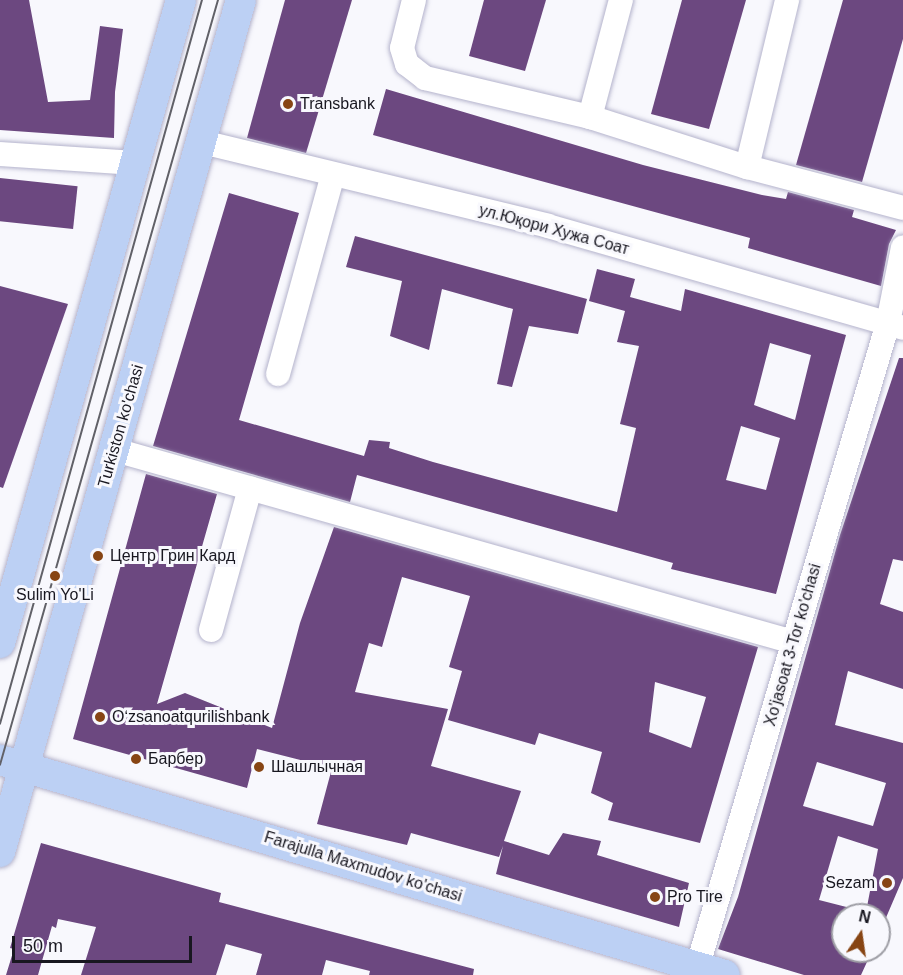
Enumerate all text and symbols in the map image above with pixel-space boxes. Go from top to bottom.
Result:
place label: Transbank [300,94,375,114]
marker: Transbank [281,97,295,111]
street label: ул.Юқори Хужа Соат [477,201,631,259]
street label: Turkiston ko'chasi [94,362,148,490]
place label: Центр Грин Кард [110,546,235,566]
marker: Центр Грин Кард [91,549,105,563]
street label: Xo'jasoat 3-Tor ko'chasi [761,562,825,728]
marker: Sulim Yo'Li [48,569,62,583]
place label: Sulim Yo'Li [16,585,94,605]
place label: Oʻzsanoatqurilishbank [112,707,269,727]
marker: Oʻzsanoatqurilishbank [93,710,107,724]
place label: Барбер [148,749,203,769]
marker: Барбер [129,752,143,766]
place label: Шашлычная [271,757,363,777]
marker: Шашлычная [252,760,266,774]
street label: Farajulla Maxmudov ko'chasi [262,828,464,906]
place label: Sezam [825,873,875,893]
marker: Sezam [880,876,894,890]
place label: Pro Tire [667,887,723,907]
marker: Pro Tire [648,890,662,904]
north arrow [831,903,891,963]
text: N [857,907,872,927]
scale bar [15,924,195,962]
text: 50 m [23,936,63,956]

